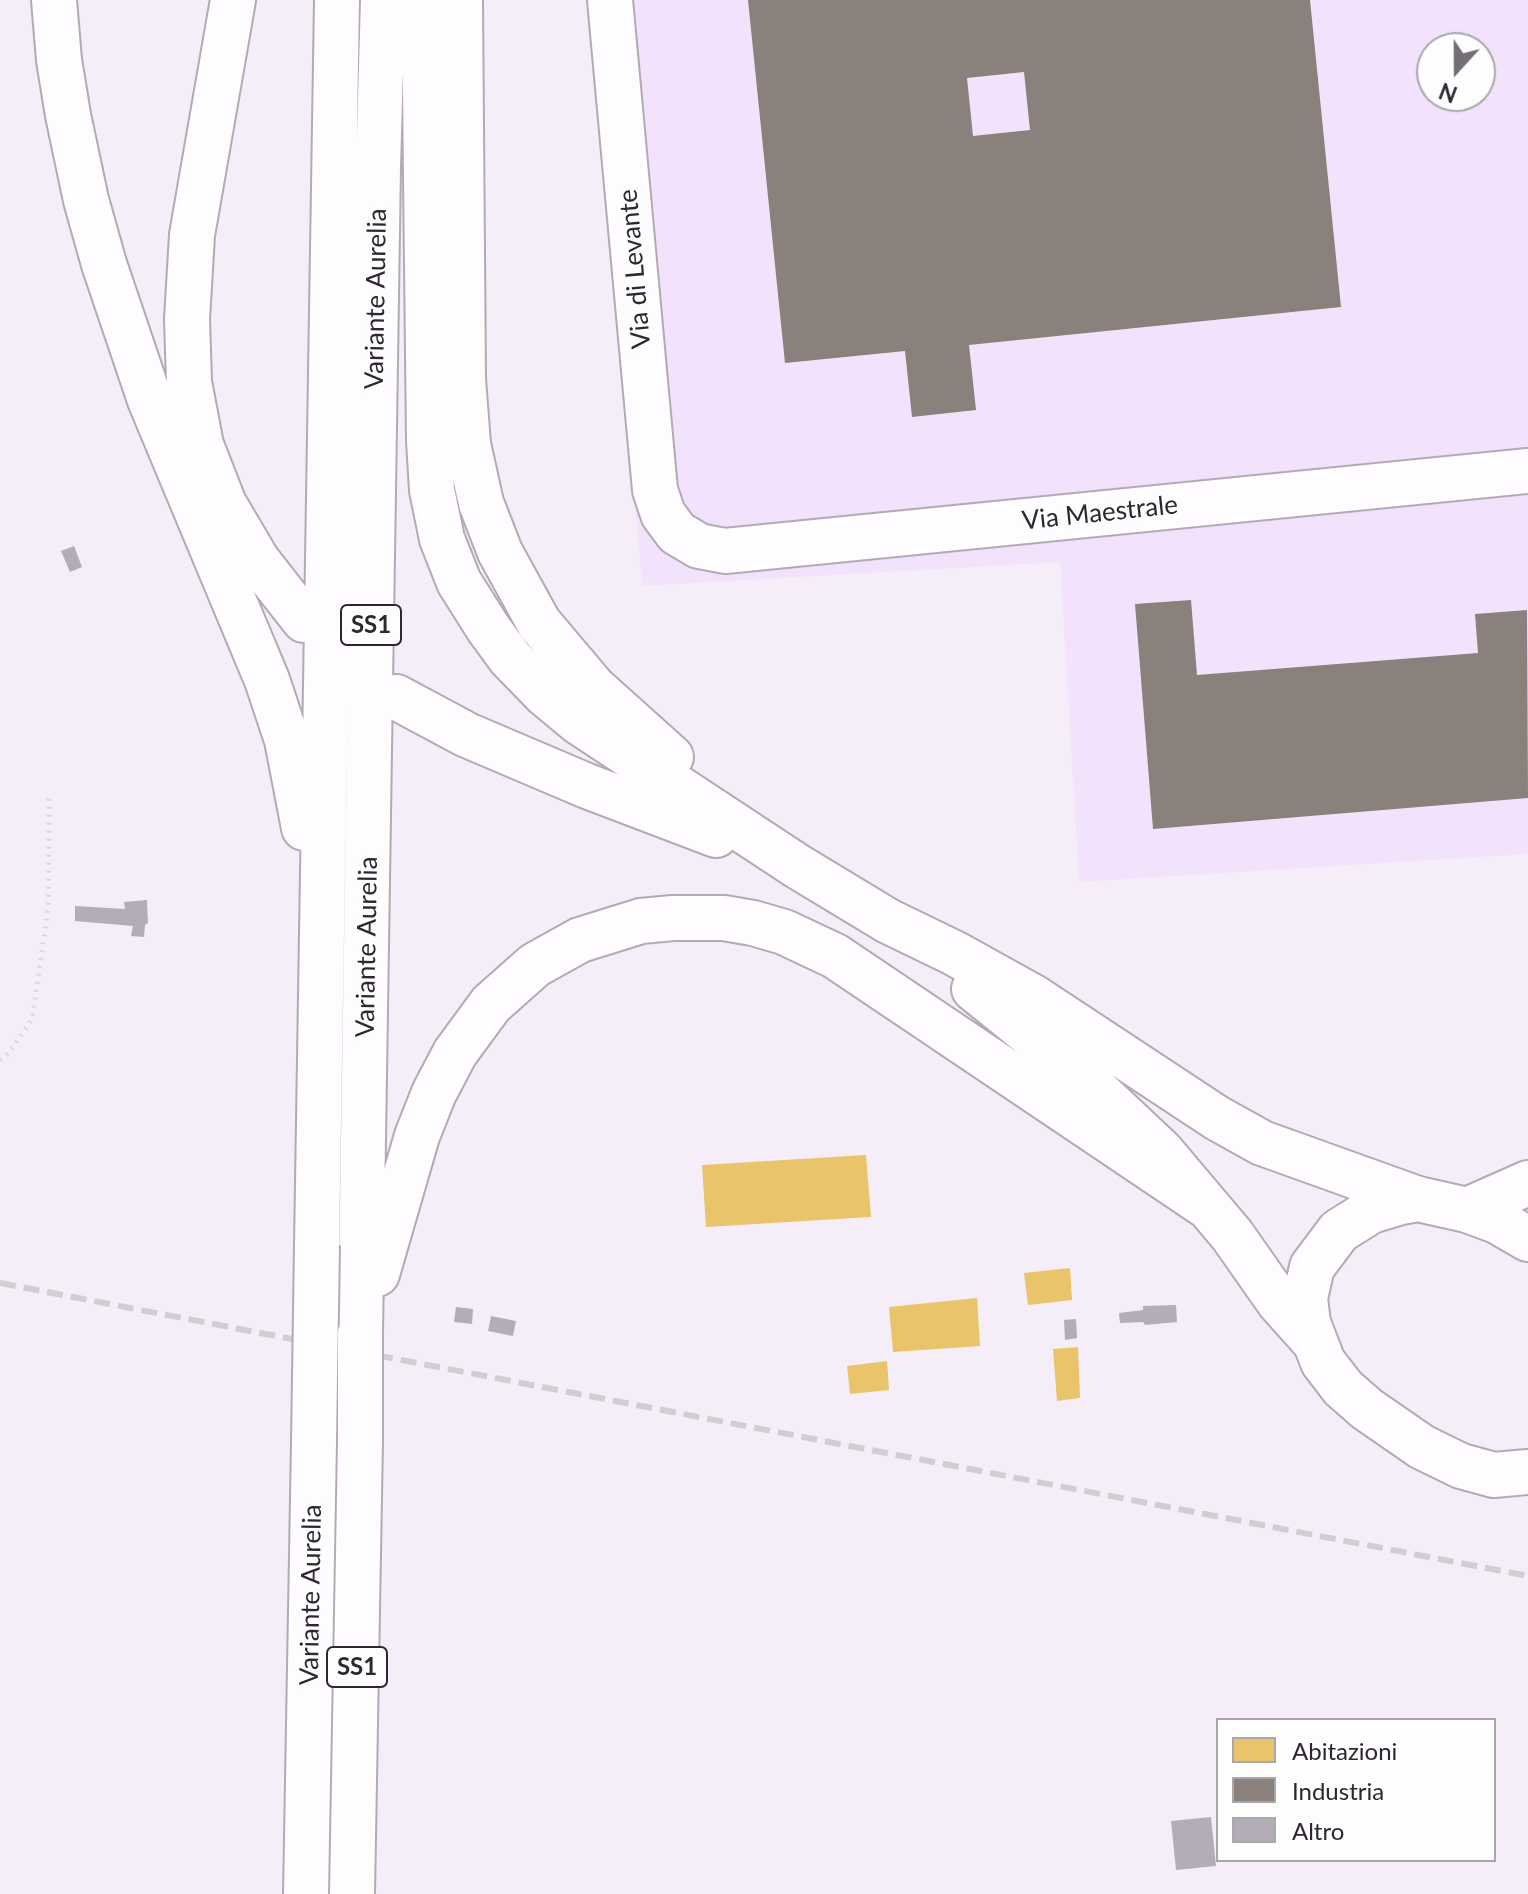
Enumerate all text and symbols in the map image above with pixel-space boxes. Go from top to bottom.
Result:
north arrow [1416,32,1496,112]
text: N [1435,77,1461,109]
street label: Via di Levante [612,188,658,350]
street label: Variante Aurelia [359,208,393,390]
street label: Via Maestrale [1021,489,1179,537]
road number: SS1 [341,605,401,645]
street label: Variante Aurelia [350,856,384,1038]
street label: Variante Aurelia [294,1504,328,1686]
road number: SS1 [327,1647,387,1687]
legend [1216,1718,1496,1862]
text: Abitazioni [1292,1736,1397,1765]
text: Industria [1292,1776,1384,1805]
text: Altro [1292,1816,1344,1845]

